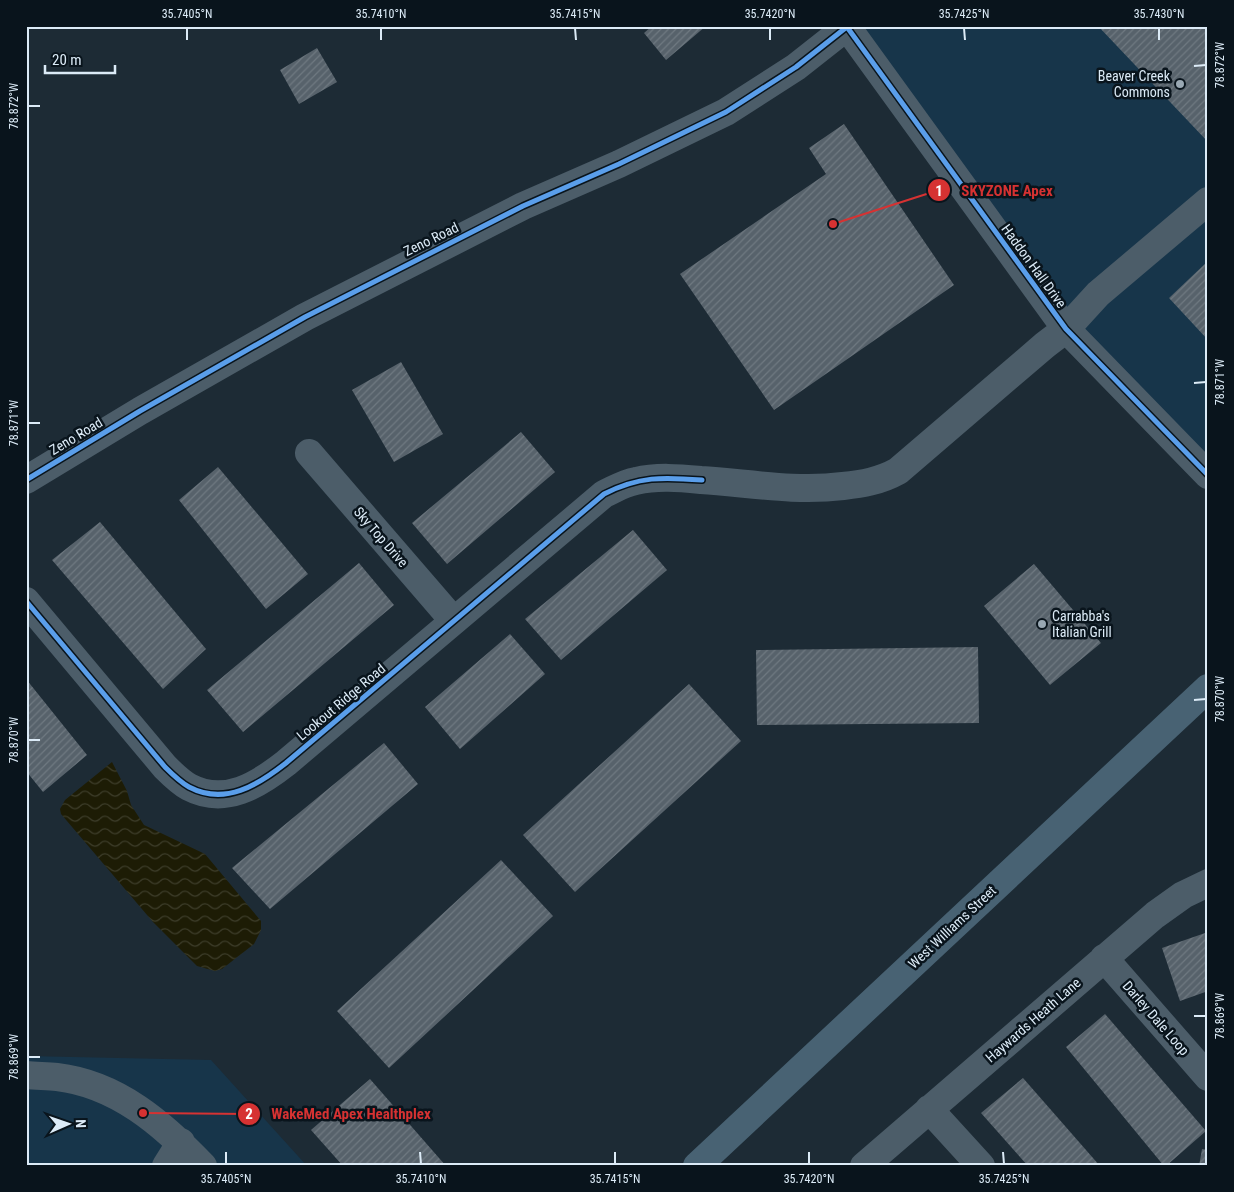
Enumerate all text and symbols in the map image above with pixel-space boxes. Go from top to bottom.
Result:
text: 35.7405°N [162,7,212,21]
text: 35.7410°N [356,7,406,21]
text: 35.7415°N [550,7,600,21]
text: 35.7420°N [745,7,795,21]
text: 35.7425°N [939,7,989,21]
text: 35.7430°N [1134,7,1184,21]
scale bar [45,42,115,74]
text: 78.872°W [1213,42,1227,88]
text: 20 m [52,51,82,69]
place label: Beaver Creek Commons [1098,68,1171,100]
marker: Beaver Creek Commons [1174,78,1186,90]
text: 78.872°W [7,83,21,129]
callout: SKYZONE Apex [927,175,1063,205]
text: 1 [935,182,943,200]
text: SKYZONE Apex [961,182,1053,200]
street label: Zeno Road [401,219,461,259]
street label: Haddon Hall Drive [998,221,1070,311]
text: 78.871°W [1213,359,1227,405]
text: 78.871°W [7,400,21,446]
street label: Zeno Road [47,414,105,458]
street label: Sky Top Drive [351,504,412,571]
place label: Carrabba's Italian Grill [1052,608,1112,640]
marker: Carrabba's Italian Grill [1036,618,1048,630]
street label: Lookout Ridge Road [294,660,388,744]
text: 78.870°W [1213,676,1227,722]
text: 78.870°W [7,717,21,763]
street label: West Williams Street [905,882,999,972]
street label: Haywards Heath Lane [982,974,1084,1066]
street label: Darley Dale Loop [1119,978,1193,1058]
text: 78.869°W [1213,993,1227,1039]
text: 78.869°W [7,1034,21,1080]
callout: WakeMed Apex Healthplex [236,1099,441,1129]
north arrow [42,1100,92,1150]
text: 2 [245,1105,253,1123]
text: WakeMed Apex Healthplex [271,1105,431,1123]
text: N [73,1119,89,1128]
text: 35.7405°N [201,1172,251,1186]
text: 35.7410°N [396,1172,446,1186]
text: 35.7415°N [590,1172,640,1186]
text: 35.7420°N [784,1172,834,1186]
text: 35.7425°N [979,1172,1029,1186]

